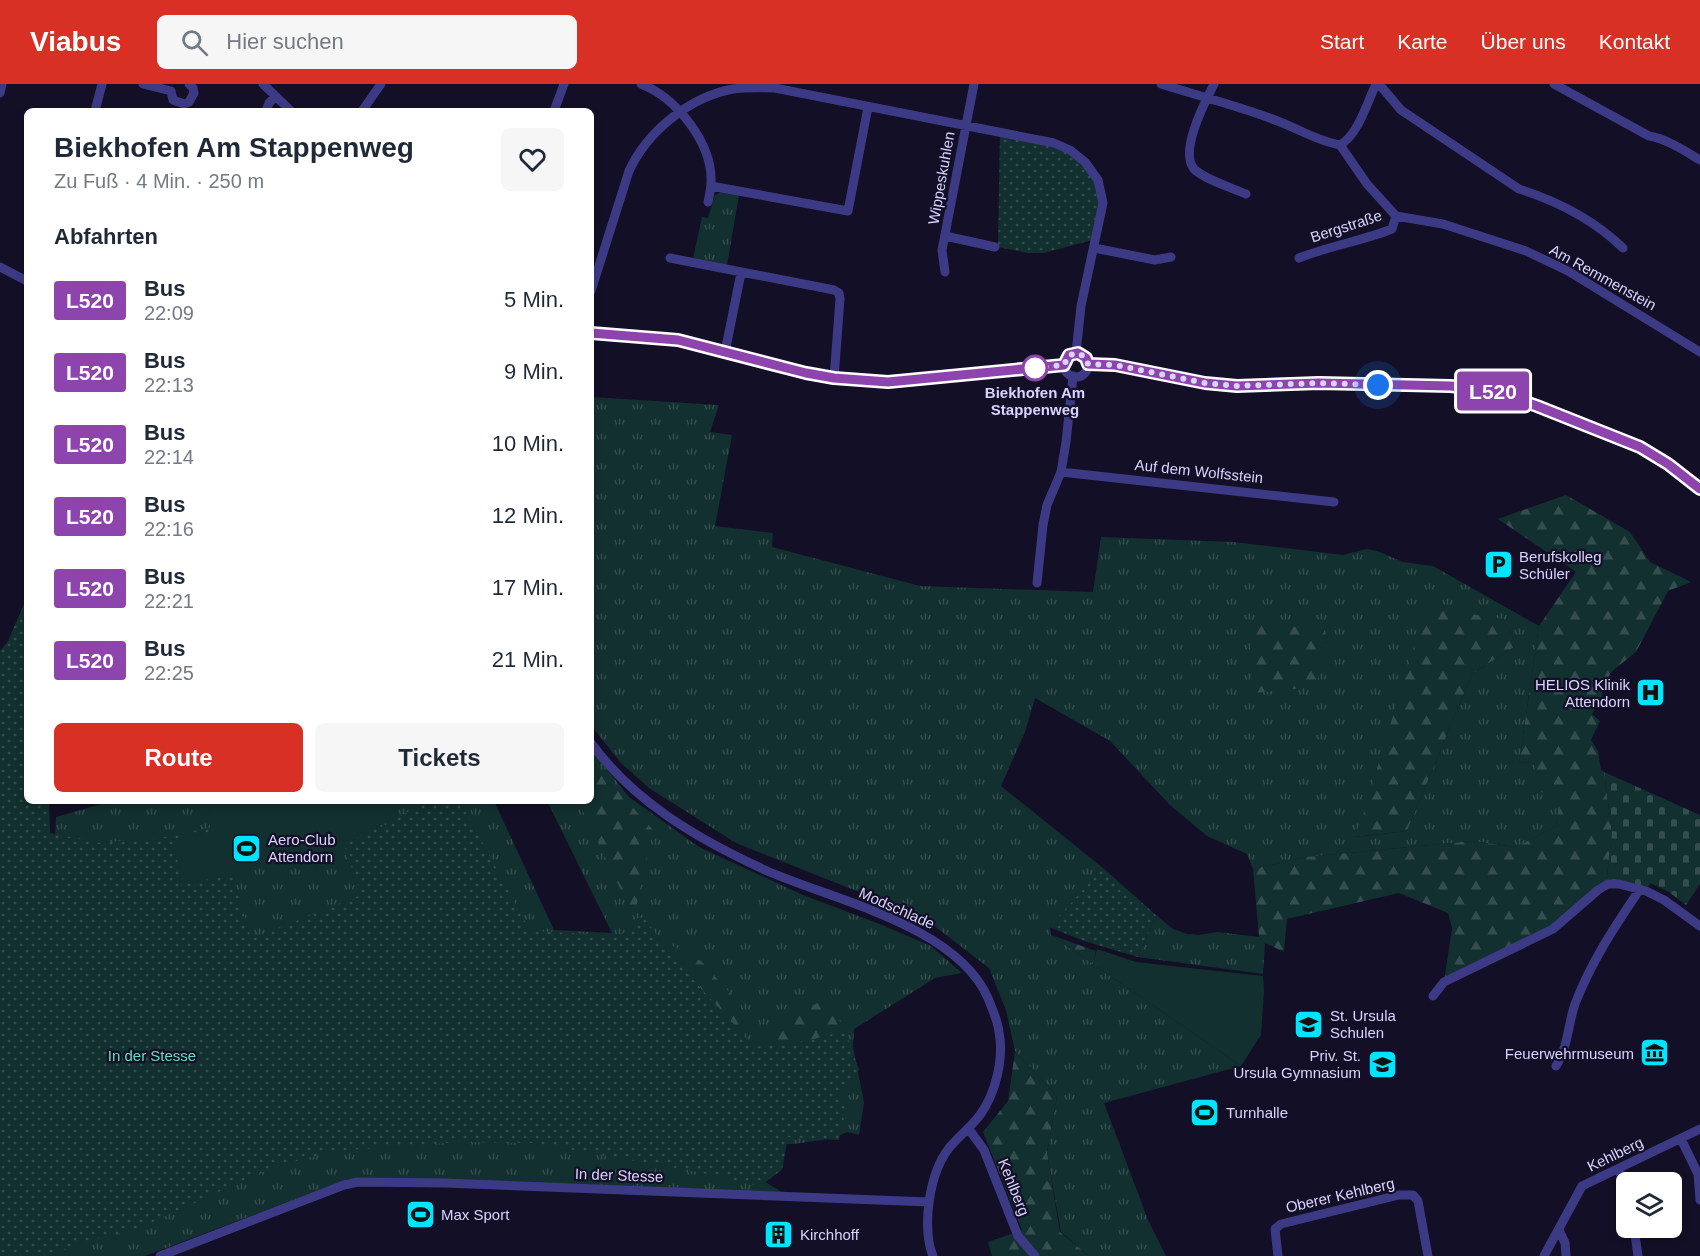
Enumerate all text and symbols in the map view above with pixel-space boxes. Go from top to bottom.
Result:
search box [157,15,577,69]
text: Viabus [30,26,121,57]
icon: search [178,26,211,59]
text: Hier suchen [226,29,344,54]
text: Start [1320,30,1364,53]
text: Karte [1397,30,1448,53]
text: Über uns [1481,30,1566,53]
text: Kontakt [1599,30,1670,53]
button: heart [501,128,564,191]
street label: Wippeskuhlen [924,130,958,226]
text: Biekhofen Am Stappenweg [54,132,414,163]
text: Zu Fuß · 4 Min. · 250 m [54,170,264,192]
street label: Bergstraße [1308,206,1384,246]
text: Abfahrten [54,224,158,249]
street label: Am Remmenstein [1547,241,1659,313]
text: Bus [144,276,185,301]
text: 5 Min. [504,287,564,312]
text: L520 [66,289,114,312]
text: 22:09 [144,302,194,324]
text: Bus [144,348,185,373]
marker: Biekhofen Am Stappenweg [1022,355,1048,381]
text: 9 Min. [504,359,564,384]
text: L520 [66,361,114,384]
your location [1363,370,1393,400]
line badge: L520 [1451,372,1535,410]
text: 22:13 [144,374,194,396]
text: L520 [1469,380,1517,403]
place label: Biekhofen Am Stappenweg [985,384,1085,418]
text: Bus [144,420,185,445]
text: 10 Min. [492,431,564,456]
text: L520 [66,433,114,456]
text: 22:14 [144,446,194,468]
street label: Auf dem Wolfsstein [1134,456,1264,486]
text: Bus [144,492,185,517]
text: 12 Min. [492,503,564,528]
text: L520 [66,505,114,528]
text: 22:16 [144,518,194,540]
place label: Berufskolleg Schüler [1519,548,1602,582]
parking icon: Berufskolleg Schüler [1482,549,1514,581]
text: Bus [144,564,185,589]
text: 17 Min. [492,575,564,600]
text: L520 [66,577,114,600]
text: 22:21 [144,590,194,612]
text: Bus [144,636,185,661]
text: 21 Min. [492,647,564,672]
text: L520 [66,649,114,672]
text: 22:25 [144,662,194,684]
place label: HELIOS Klinik Attendorn [1535,676,1630,710]
hospital icon: HELIOS Klinik Attendorn [1635,677,1667,709]
button: Route [54,723,303,792]
button: Tickets [315,723,564,792]
place label: Aero-Club Attendorn [268,831,336,865]
sports icon: Aero-Club Attendorn [231,832,263,864]
street label: Modschlade [857,884,937,932]
place label: St. Ursula Schulen [1330,1007,1397,1041]
school or university icon: St. Ursula Schulen [1293,1008,1325,1040]
museum icon: Feuerwehrmuseum [1639,1037,1671,1069]
place label: Feuerwehrmuseum [1505,1045,1634,1062]
park label: In der Stesse [108,1047,196,1064]
place label: Priv. St. Ursula Gymnasium [1233,1047,1361,1081]
school or university icon: Priv. St. Ursula Gymnasium [1366,1048,1398,1080]
sports icon: Turnhalle [1189,1096,1221,1128]
place label: Turnhalle [1226,1104,1288,1121]
street label: Kehlberg [1584,1133,1646,1175]
street label: Kehlberg [995,1156,1033,1218]
street label: In der Stesse [575,1165,663,1185]
map controls [1616,1172,1682,1238]
button: layers [1616,1172,1682,1238]
street label: Oberer Kehlberg [1284,1174,1396,1216]
sports icon: Max Sport [404,1198,436,1230]
place label: Max Sport [441,1206,510,1223]
building icon: Kirchhoff [763,1218,795,1250]
place label: Kirchhoff [800,1226,860,1243]

